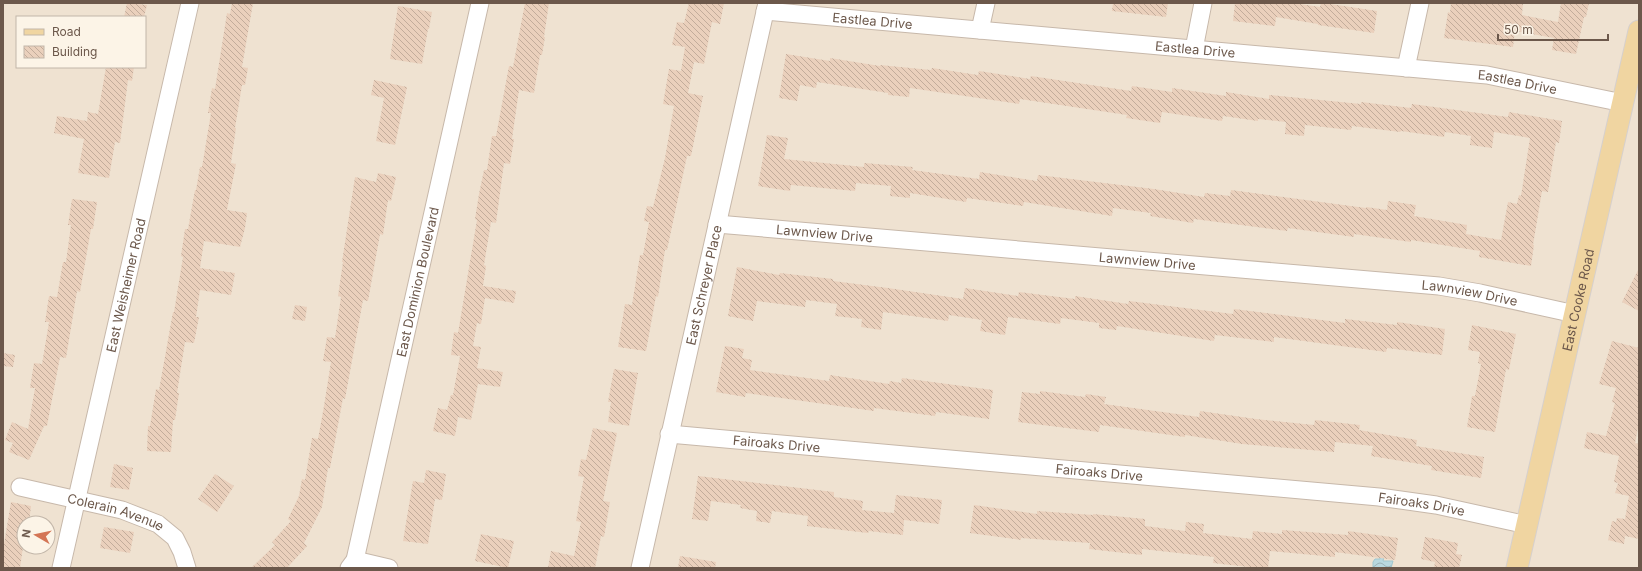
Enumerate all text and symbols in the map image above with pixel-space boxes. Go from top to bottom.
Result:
street label: Eastlea Drive [832,9,913,32]
legend [16,16,146,68]
scale bar [1498,16,1608,42]
text: 50 m [1504,22,1533,37]
text: Road [52,24,81,39]
street label: Eastlea Drive [1155,38,1236,61]
text: Building [52,44,97,59]
street label: Eastlea Drive [1477,66,1559,97]
street label: East Dominion Boulevard [393,205,442,358]
street label: East Weisheimer Road [102,217,149,354]
street label: Lawnview Drive [775,221,874,245]
street label: East Schreyer Place [682,224,725,347]
street label: East Cooke Road [1559,247,1597,353]
street label: Lawnview Drive [1098,249,1197,273]
street label: Lawnview Drive [1421,277,1519,309]
street label: Fairoaks Drive [732,432,821,455]
street label: Fairoaks Drive [1055,460,1144,484]
street label: Fairoaks Drive [1377,489,1467,519]
street label: Colerain Avenue [66,490,168,534]
north arrow [16,515,56,555]
text: N [19,528,34,539]

